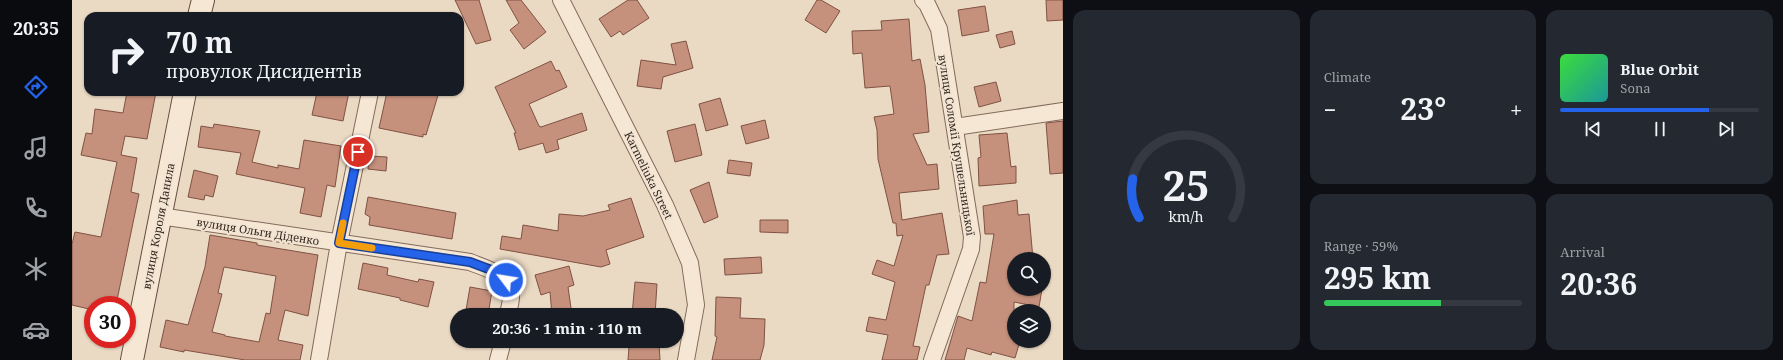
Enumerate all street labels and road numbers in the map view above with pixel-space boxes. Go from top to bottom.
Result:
street label: вулиця Соломії Крушельницької [935,53,979,237]
street label: Karmeliuka Street [621,129,677,221]
street label: вулиця Короля Данила [138,162,178,290]
street label: вулиця Ольги Діденко [196,214,320,248]

